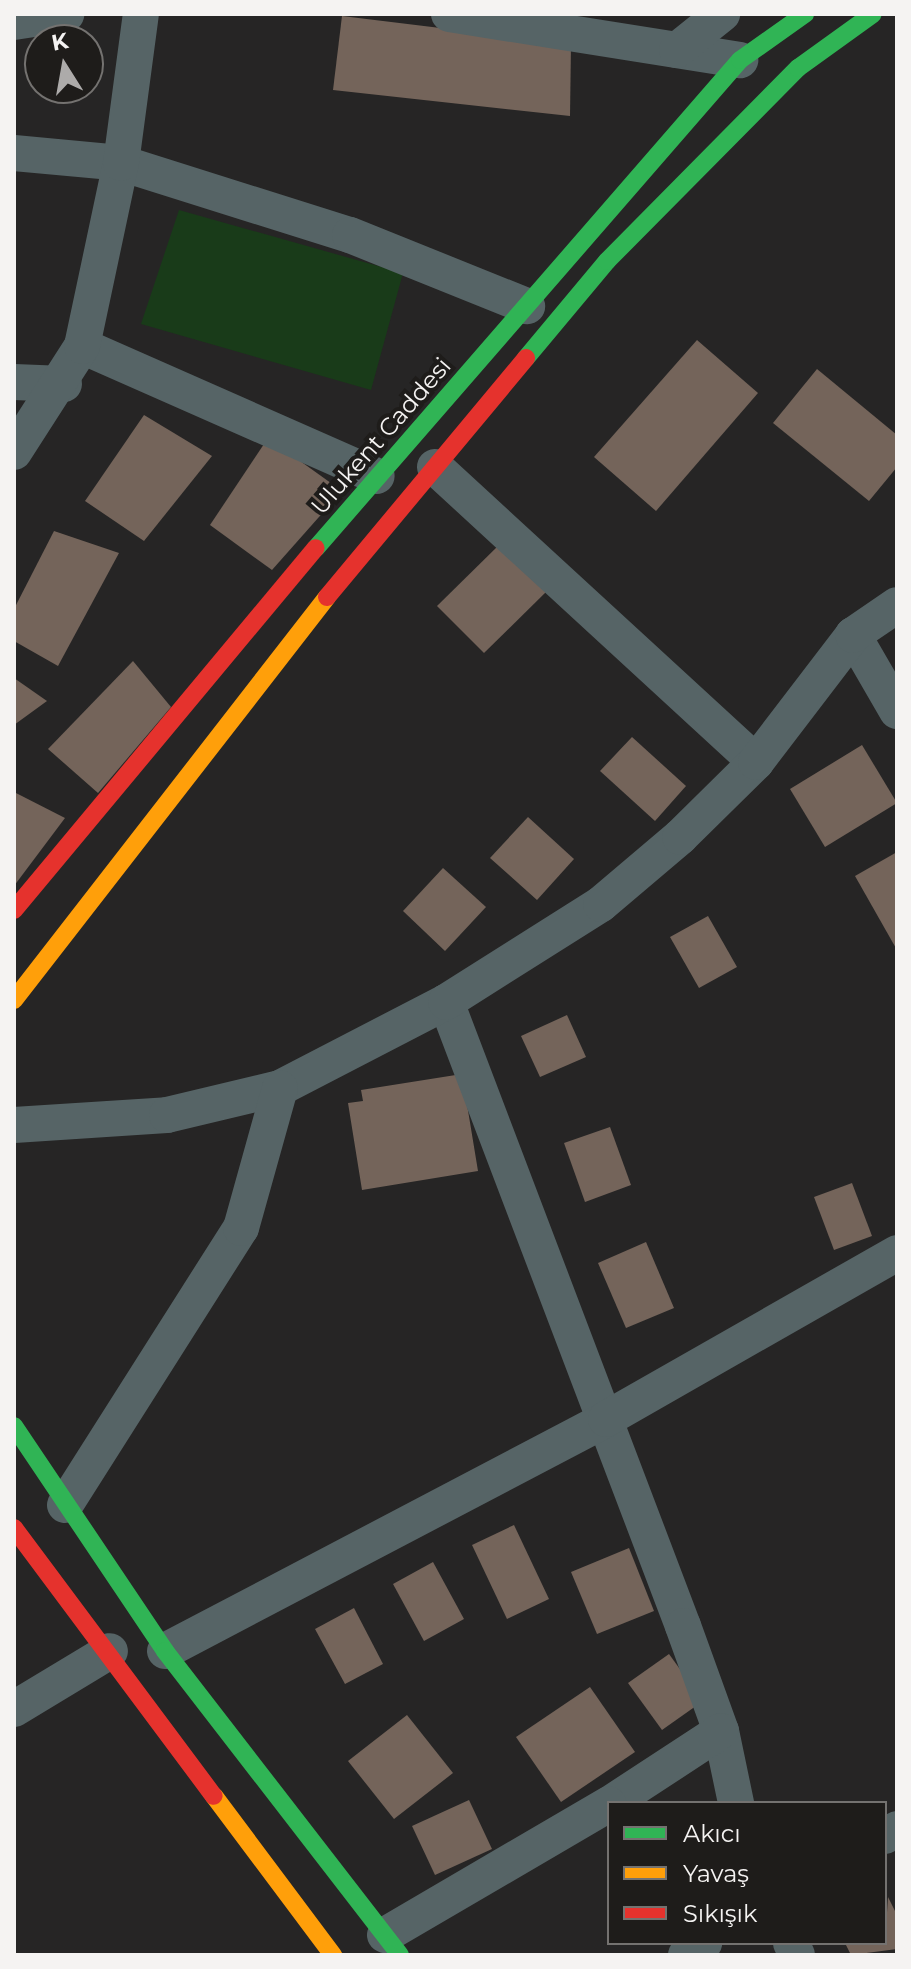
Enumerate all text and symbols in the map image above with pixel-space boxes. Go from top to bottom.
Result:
north arrow [24,24,104,104]
text: K [49,27,70,57]
street label: Ulukent Caddesi [305,352,457,520]
legend [607,1801,887,1945]
text: Akıcı [683,1819,741,1848]
text: Yavaş [683,1859,749,1888]
text: Sıkışık [683,1899,757,1928]

